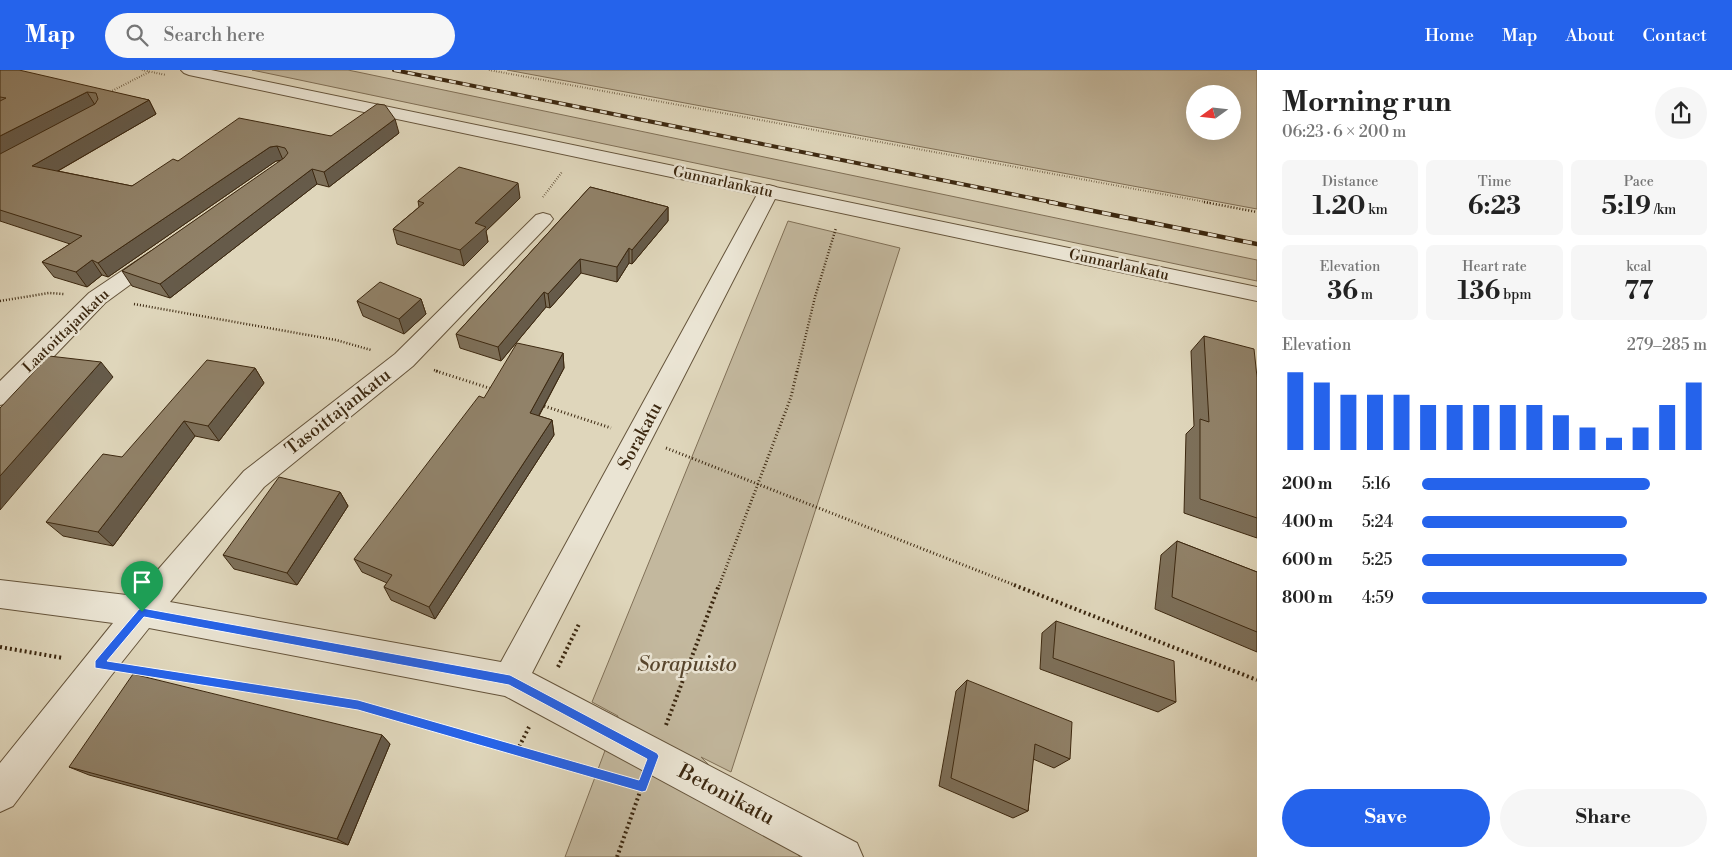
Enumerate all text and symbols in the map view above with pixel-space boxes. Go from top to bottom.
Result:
search box [105,13,455,58]
text: Map [25,20,75,50]
icon: search [123,21,151,49]
text: Search here [163,23,265,47]
text: Home [1425,24,1474,47]
text: Map [1502,24,1538,47]
text: About [1566,24,1615,47]
text: Contact [1643,24,1707,47]
north arrow [1186,85,1241,140]
map controls [1186,85,1241,140]
text: Morning run [1282,85,1451,120]
button: share [1655,87,1707,139]
text: 06:23 · 6 × 200 m [1282,122,1406,142]
street label: Gunnarlankatu [671,162,775,202]
text: Distance [1322,173,1378,191]
text: Time [1478,173,1511,191]
text: Pace [1624,173,1654,191]
text: 1.20 [1313,191,1365,222]
text: 6:23 [1468,191,1521,222]
text: 5:19 [1601,191,1651,222]
text: km [1365,201,1388,219]
text: /km [1651,201,1676,219]
street label: Gunnarlankatu [1067,245,1171,285]
text: Elevation [1320,258,1380,276]
text: Heart rate [1462,258,1527,276]
text: kcal [1626,258,1652,276]
text: 36 [1327,276,1358,307]
text: 136 [1457,276,1500,307]
text: 77 [1624,276,1653,307]
street label: Laatoittajankatu [19,285,114,377]
text: m [1358,286,1373,304]
text: bpm [1500,286,1532,304]
text: Elevation [1282,335,1351,355]
text: 279–285 m [1627,335,1707,355]
street label: Tasoittajankatu [281,363,396,460]
street label: Sorakatu [613,398,668,474]
text: 200 m [1282,474,1332,494]
text: 5:16 [1362,474,1390,494]
text: 400 m [1282,512,1333,532]
text: 5:24 [1362,512,1393,532]
text: 600 m [1282,550,1332,570]
text: 5:25 [1362,550,1392,570]
pin [121,561,163,612]
icon: arrive [128,568,156,596]
text: 800 m [1282,588,1333,608]
text: 4:59 [1362,588,1394,608]
park label: Sorapuisto [637,652,737,678]
street label: Betonikatu [672,758,779,831]
button: Save [1282,789,1490,847]
button: Share [1500,789,1707,847]

